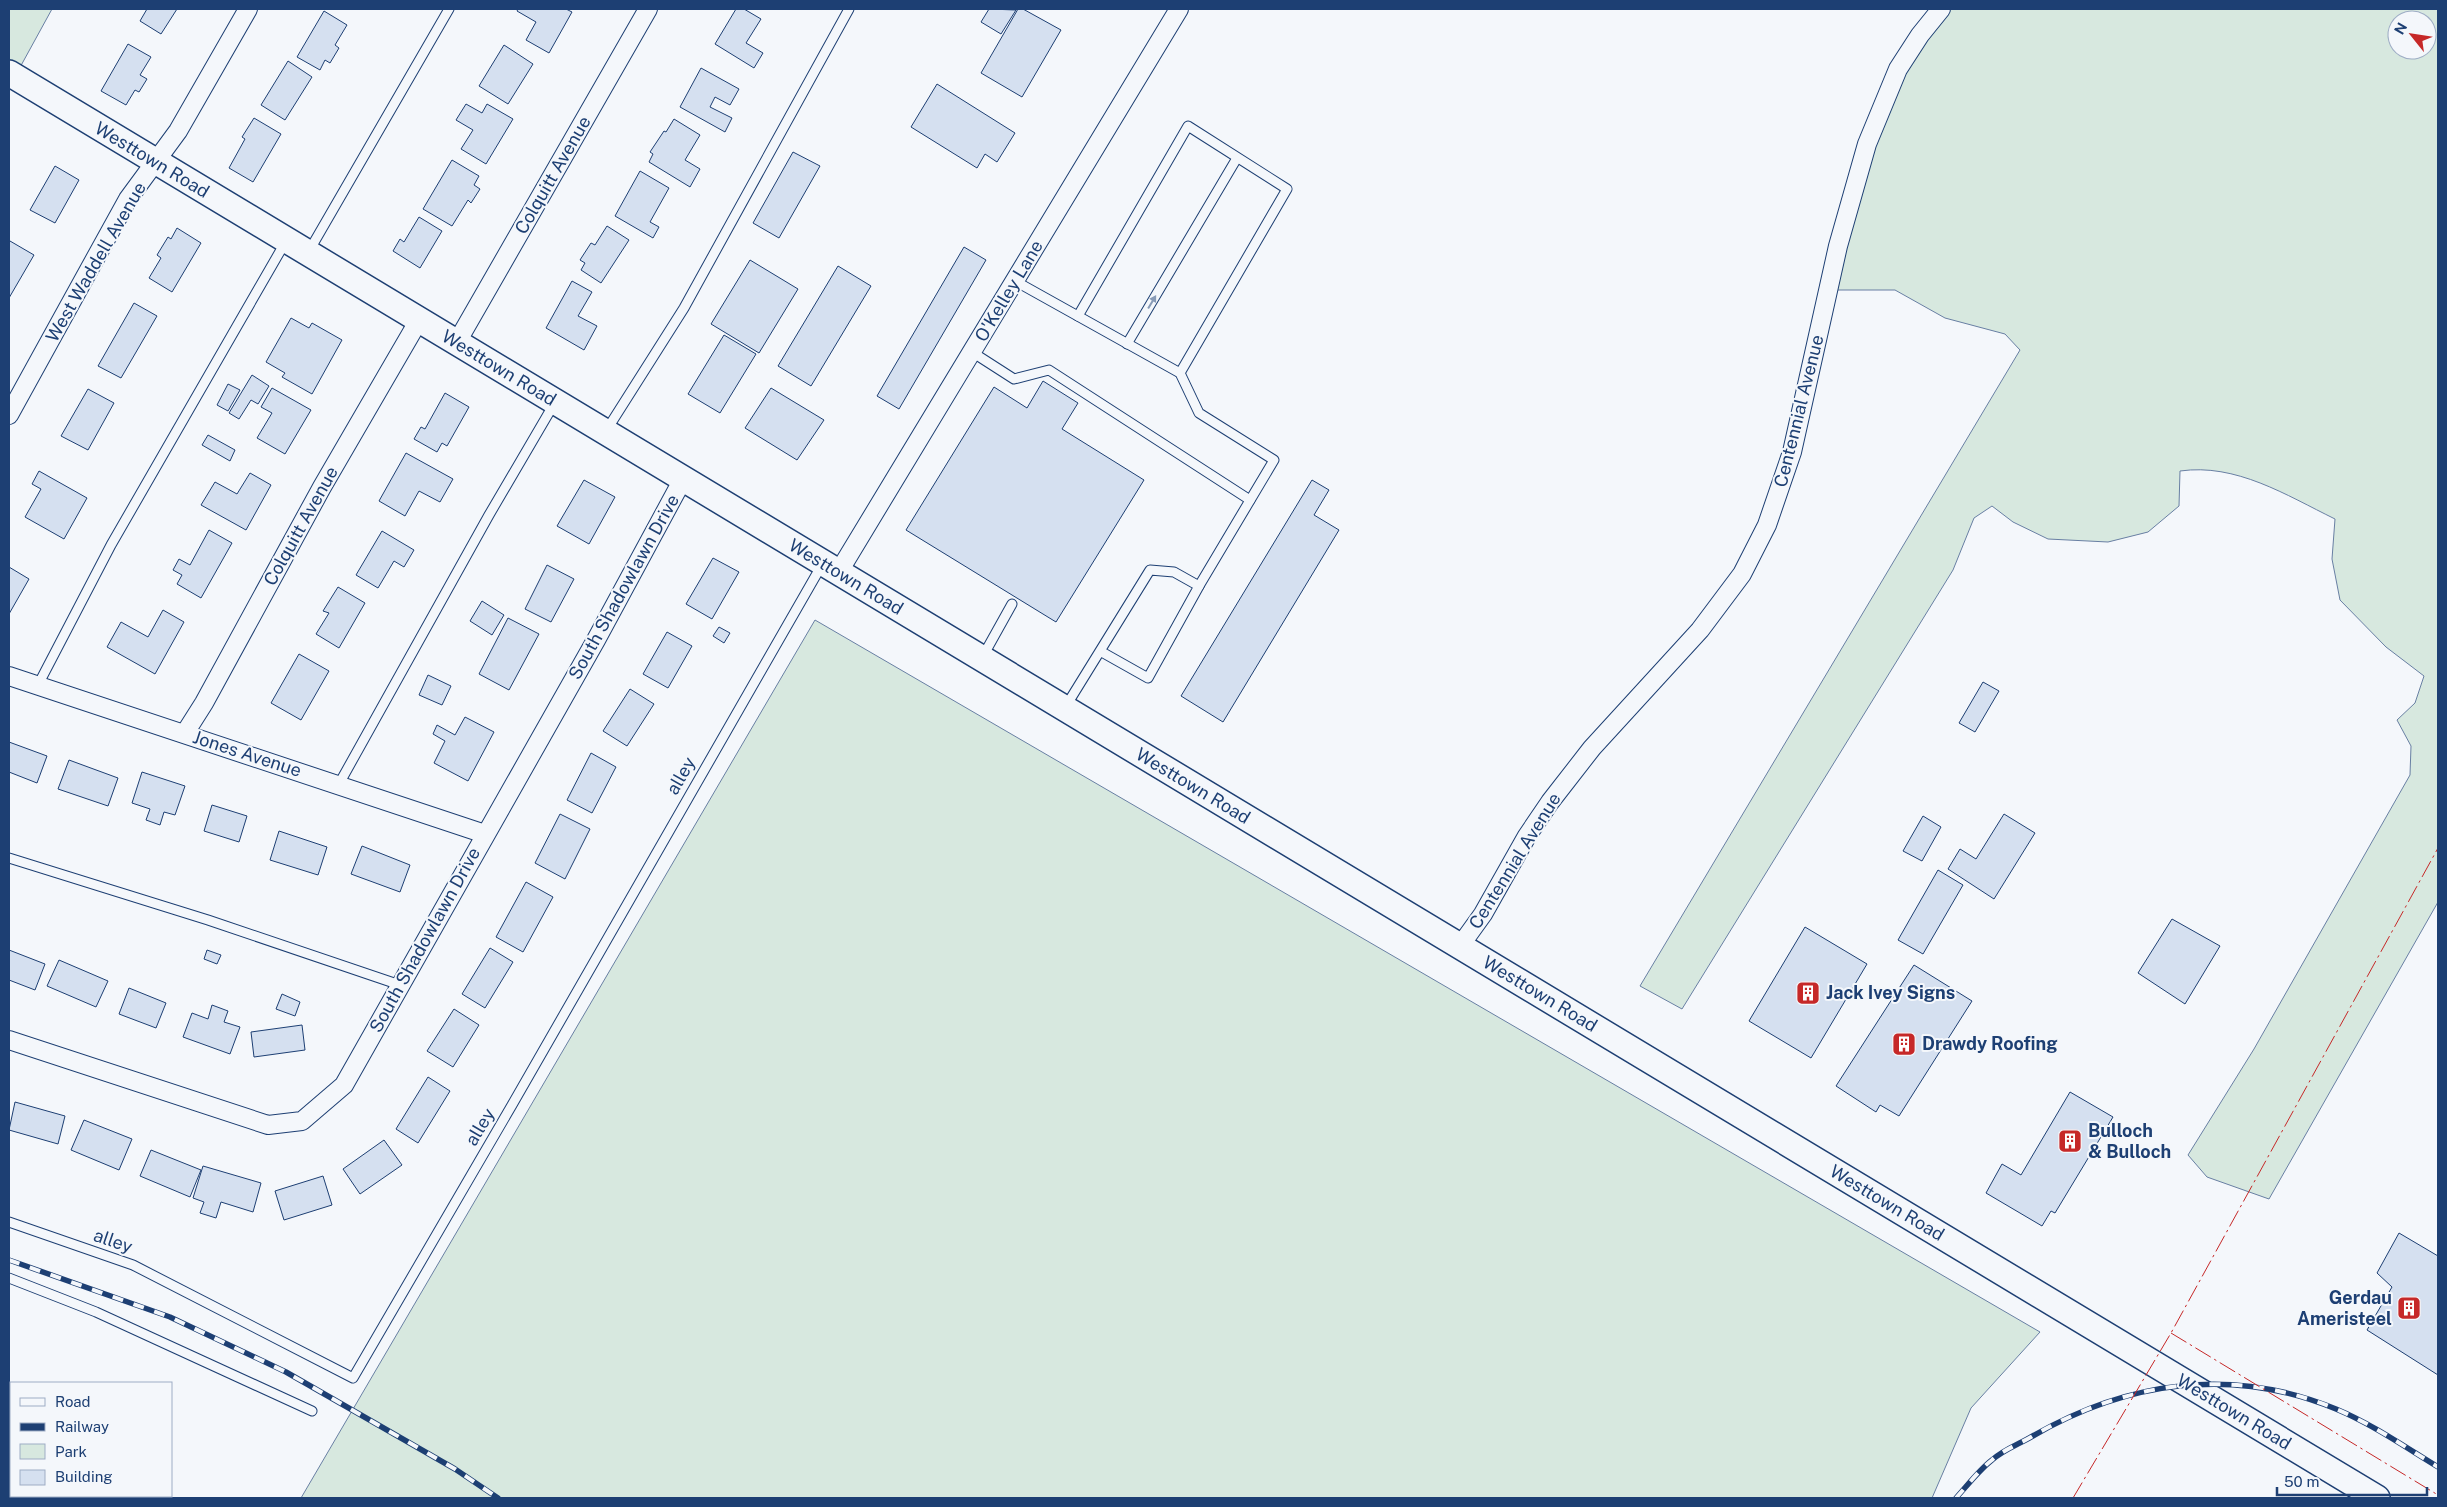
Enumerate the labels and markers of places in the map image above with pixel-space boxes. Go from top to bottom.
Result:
building icon: Jack Ivey Signs [1795,980,1821,1006]
place label: Jack Ivey Signs [1826,982,1955,1003]
building icon: Drawdy Roofing [1891,1031,1917,1057]
place label: Drawdy Roofing [1922,1033,2058,1054]
place label: Bulloch & Bulloch [2088,1120,2171,1162]
building icon: Bulloch & Bulloch [2057,1128,2083,1154]
place label: Gerdau Ameristeel [2297,1287,2392,1329]
building icon: Gerdau Ameristeel [2396,1295,2422,1321]

